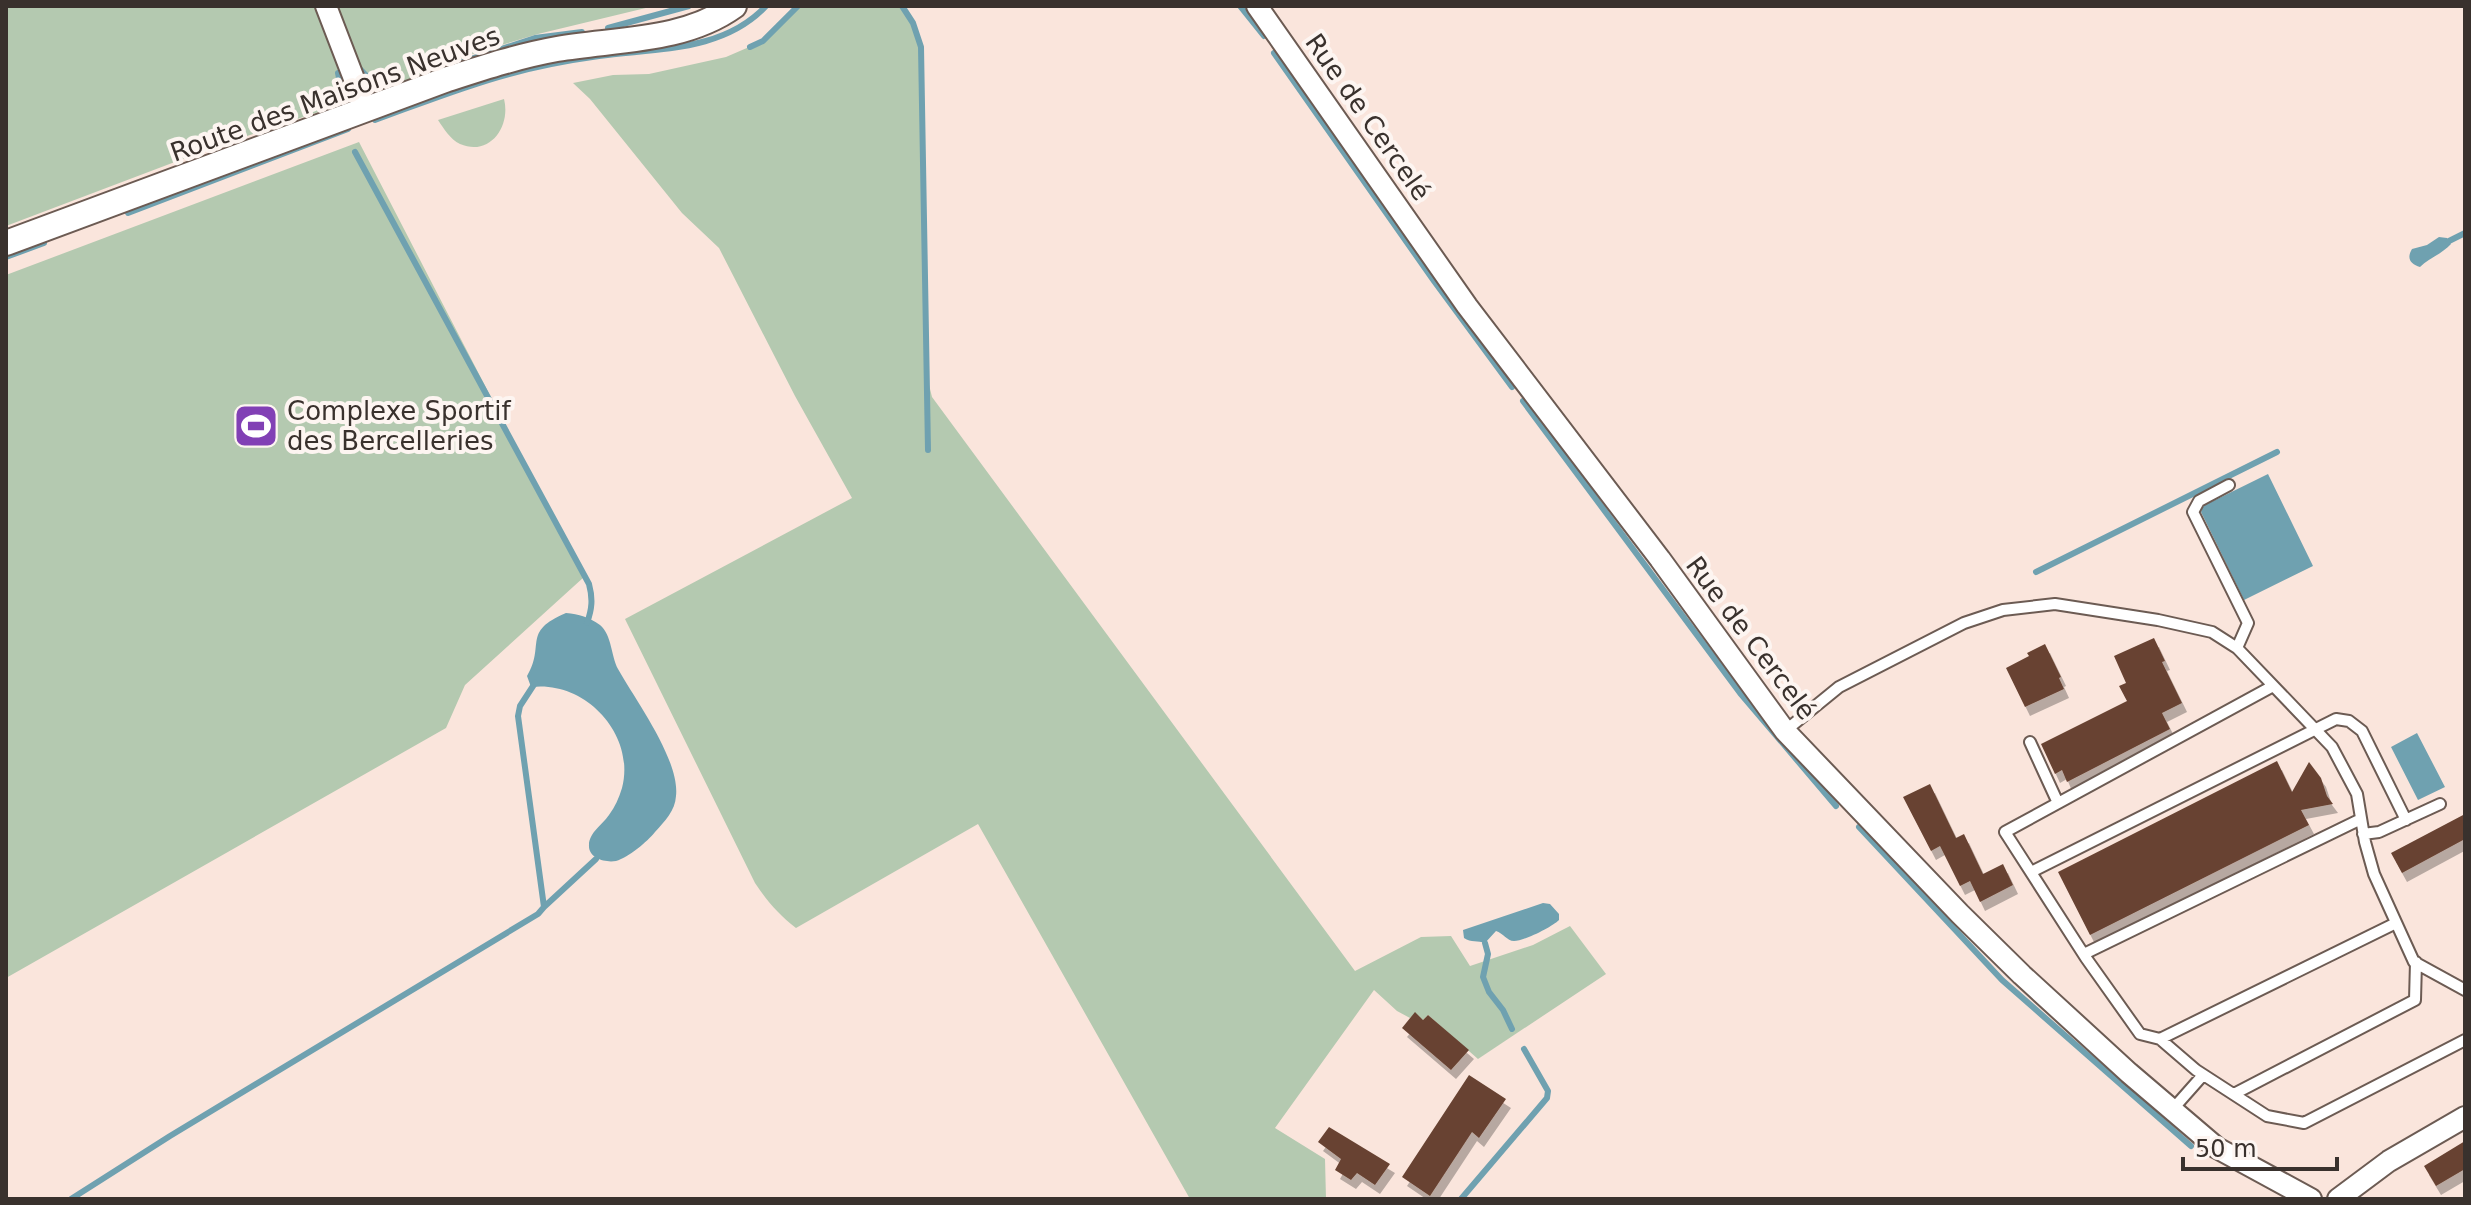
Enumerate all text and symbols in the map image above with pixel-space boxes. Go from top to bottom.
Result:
street label: Route des Maisons Neuves [166,20,504,168]
street label: Rue de Cercelé [1299,28,1437,206]
place label: Complexe Sportif des Bercelleries [287,396,512,456]
sports icon: Complexe Sportif des Bercelleries [232,402,280,450]
street label: Rue de Cercelé [1680,551,1822,725]
scale bar [2183,1121,2337,1171]
text: 50 m [2195,1135,2257,1163]

